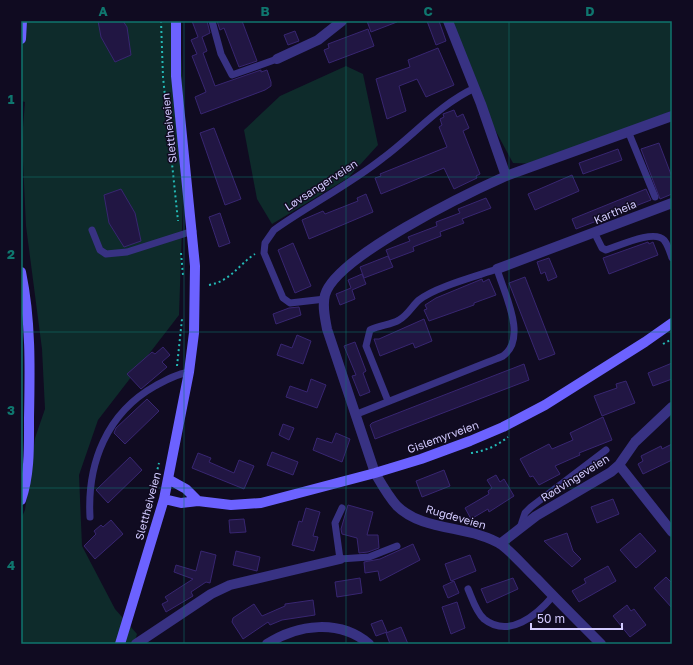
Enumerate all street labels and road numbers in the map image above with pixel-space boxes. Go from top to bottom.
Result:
street label: Slettheiveien [158,93,179,164]
street label: Løvsangerveien [282,156,360,213]
street label: Kartheia [592,197,638,226]
street label: Gislemyrveien [405,418,480,455]
street label: Rødvingeveien [538,451,611,504]
street label: Slettheiveien [132,470,163,541]
street label: Rugdeveien [425,502,488,531]

